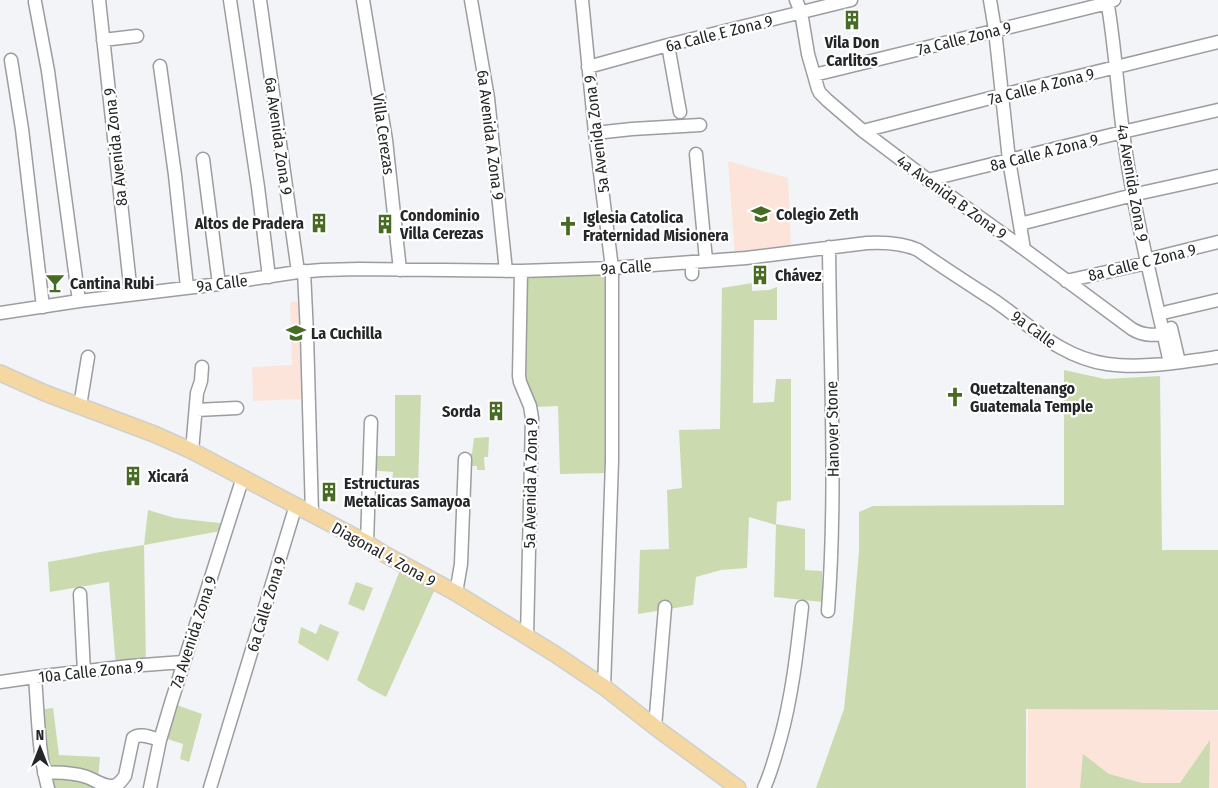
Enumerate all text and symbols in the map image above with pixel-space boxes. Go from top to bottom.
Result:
building icon: Vila Don Carlitos [841,9,863,31]
street label: 6a Calle E Zona 9 [664,11,775,56]
street label: 7a Calle Zona 9 [915,18,1014,59]
place label: Vila Don Carlitos [824,33,879,70]
street label: 7a Calle A Zona 9 [986,64,1096,109]
street label: 6a Avenida A Zona 9 [473,69,508,202]
street label: 5a Avenida Zona 9 [580,74,613,194]
street label: 6a Avenida Zona 9 [261,76,296,197]
street label: 8a Avenida Zona 9 [100,87,131,207]
street label: Villa Cerezas [368,92,399,176]
street label: 4a Avenida Zona 9 [1113,123,1152,243]
street label: 8a Calle A Zona 9 [988,130,1100,175]
street label: 4a Avenida B Zona 9 [893,151,1011,244]
school or university icon: Colegio Zeth [750,203,772,225]
place label: Colegio Zeth [776,205,859,224]
place label: Condominio Villa Cerezas [399,206,483,243]
place label: Iglesia Catolica Fraternidad Misionera [583,208,729,245]
building icon: Altos de Pradera [308,212,330,234]
building icon: Condominio Villa Cerezas [374,213,396,235]
place label: Altos de Pradera [194,214,304,233]
church icon: Iglesia Catolica Fraternidad Misionera [557,215,579,237]
street label: 8a Calle C Zona 9 [1086,240,1198,285]
street label: 9a Calle [600,256,652,279]
building icon: Chávez [749,264,771,286]
place label: Chávez [775,266,822,285]
street label: 9a Calle [196,271,249,296]
bar icon: Cantina Rubi [44,272,66,294]
place label: Cantina Rubi [70,274,154,293]
street label: 9a Calle [1007,307,1060,352]
school or university icon: La Cuchilla [285,322,307,344]
place label: La Cuchilla [311,324,382,343]
place label: Quetzaltenango Guatemala Temple [970,379,1093,416]
street label: Hanover Stone [822,381,843,477]
church icon: Quetzaltenango Guatemala Temple [944,386,966,408]
building icon: Sorda [485,400,507,422]
place label: Sorda [442,402,481,421]
street label: 5a Avenida A Zona 9 [520,417,541,548]
building icon: Xicará [122,465,144,487]
place label: Xicará [147,467,189,486]
place label: Estructuras Metalicas Samayoa [344,474,471,511]
building icon: Estructuras Metalicas Samayoa [318,481,340,503]
street label: Diagonal 4 Zona 9 [329,518,439,591]
street label: 6a Calle Zona 9 [243,554,290,654]
street label: 7a Avenida Zona 9 [166,573,221,691]
street label: 10a Calle Zona 9 [38,657,145,686]
north arrow [15,723,65,773]
text: N [36,727,44,744]

